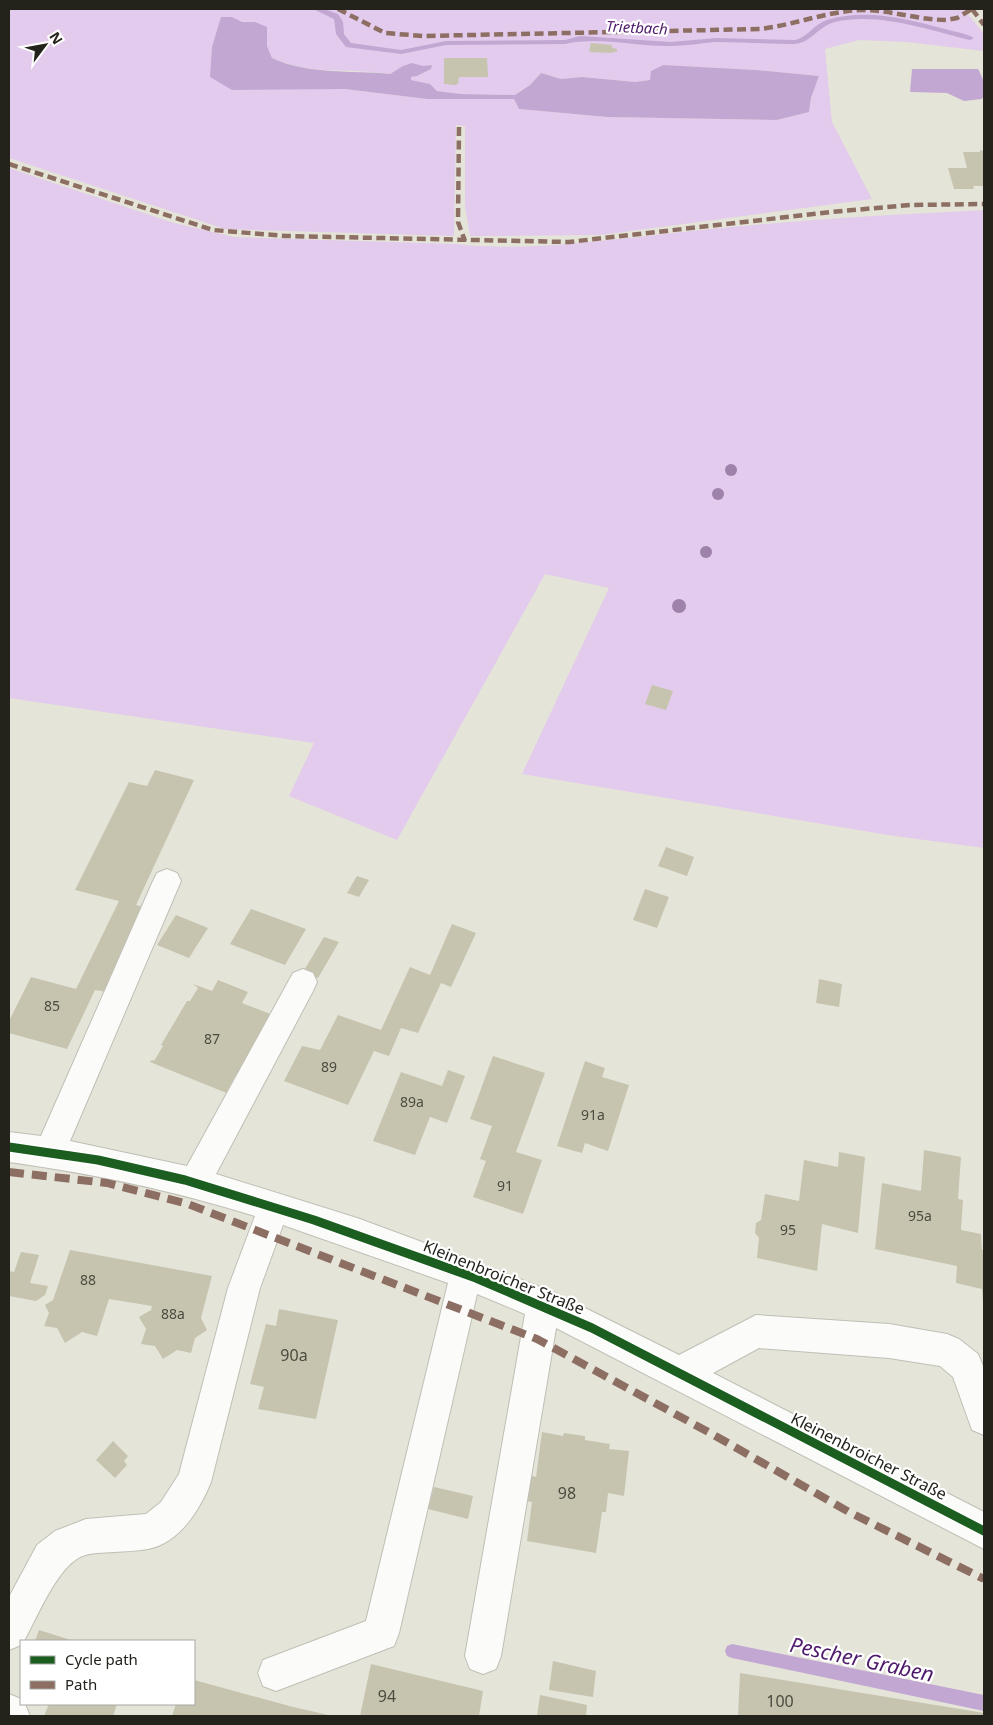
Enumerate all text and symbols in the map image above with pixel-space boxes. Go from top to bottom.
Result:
water label: Trietbach [606,15,668,39]
north arrow [20,20,70,70]
text: N [45,28,68,48]
house number: 85 [44,996,60,1015]
house number: 87 [204,1029,220,1048]
house number: 89 [321,1057,337,1076]
house number: 89a [400,1092,424,1111]
house number: 91a [581,1105,605,1124]
house number: 91 [497,1176,513,1195]
house number: 95a [908,1206,932,1225]
house number: 95 [780,1220,796,1239]
street label: Kleinenbroicher Straße [420,1235,588,1319]
house number: 88 [80,1270,96,1289]
house number: 88a [161,1304,185,1323]
house number: 90a [280,1344,308,1366]
street label: Kleinenbroicher Straße [787,1407,951,1505]
house number: 98 [558,1482,576,1504]
water label: Pescher Graben [788,1630,936,1688]
legend [20,1640,195,1705]
text: Cycle path [65,1649,138,1669]
text: Path [65,1674,97,1694]
house number: 94 [378,1685,396,1707]
house number: 100 [766,1690,794,1712]

